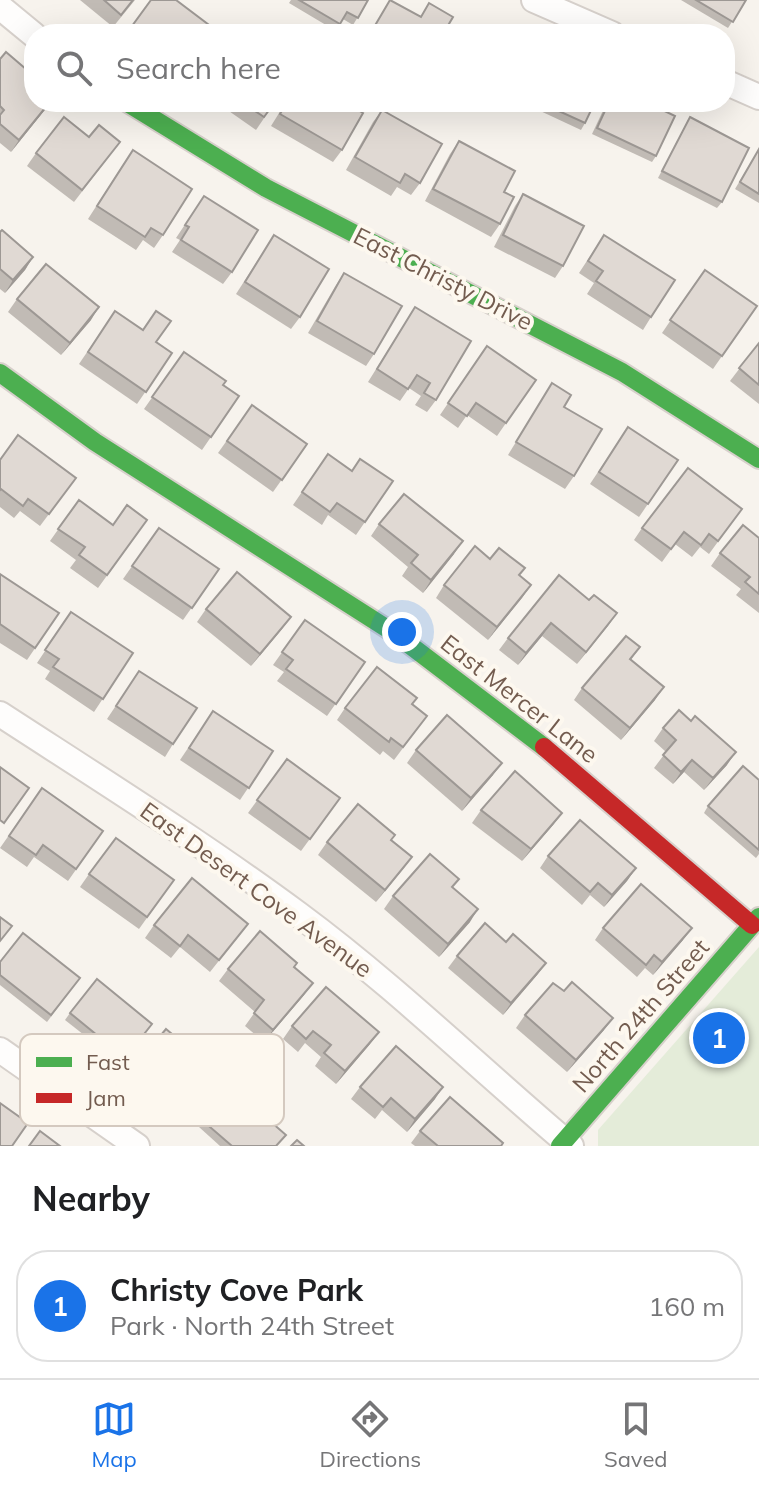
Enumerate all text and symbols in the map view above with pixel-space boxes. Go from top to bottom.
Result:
search box [24,24,735,112]
icon: search [52,46,96,90]
text: Search here [116,49,281,87]
street label: East Christy Drive [349,220,538,336]
your location [382,612,422,652]
street label: East Mercer Lane [435,628,604,769]
street label: East Desert Cove Avenue [135,795,378,983]
street label: North 24th Street [565,932,715,1098]
pin: 1 [693,1008,745,1068]
legend [20,1034,284,1126]
text: Fast [86,1048,130,1076]
text: Jam [86,1084,126,1112]
text: Nearby [32,1177,150,1220]
text: Christy Cove Park [110,1271,363,1309]
text: 1 [52,1290,68,1323]
text: 160 m [649,1290,725,1323]
text: Park · North 24th Street [110,1309,394,1342]
tab: Map [91,1397,137,1473]
tab: Directions [320,1397,421,1473]
tab: Saved [604,1397,668,1473]

